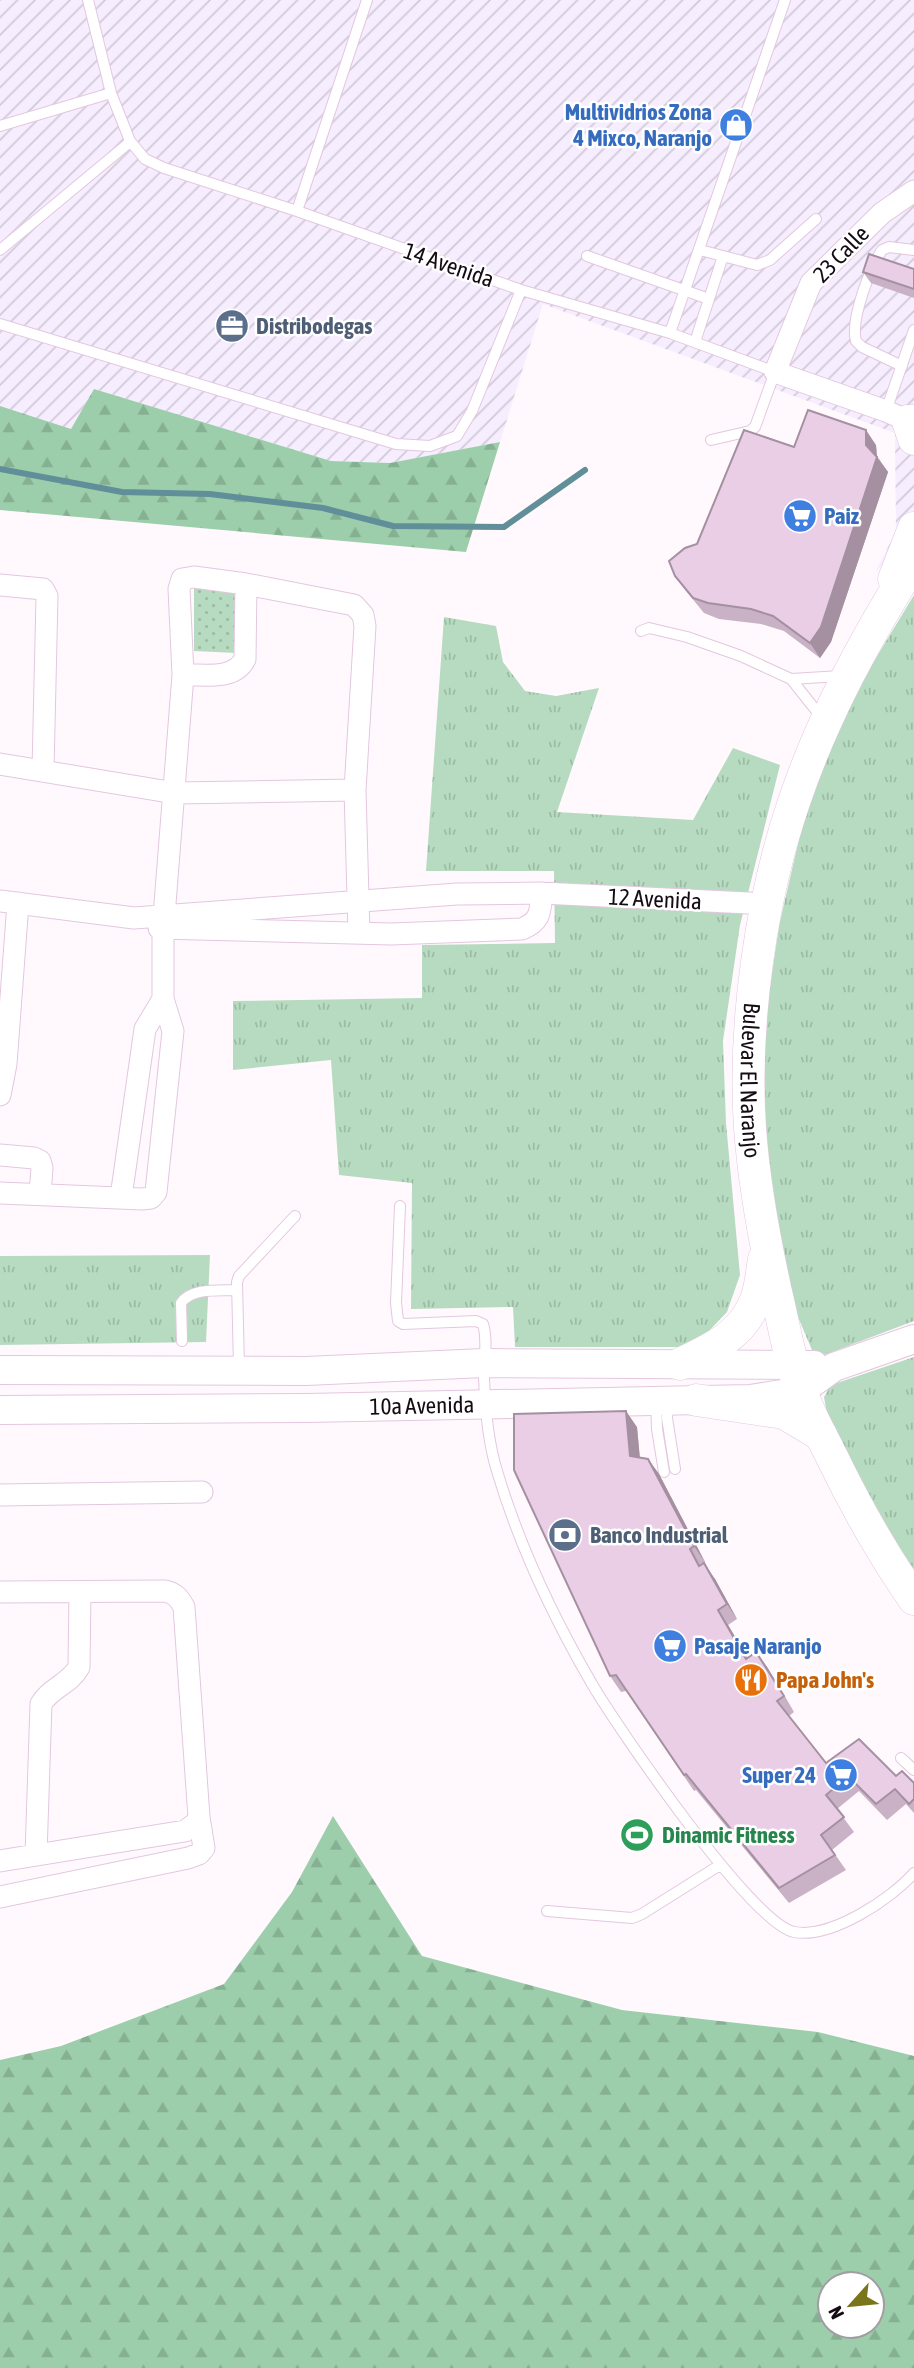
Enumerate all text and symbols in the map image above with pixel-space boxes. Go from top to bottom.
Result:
place label: Multividrios Zona 4 Mixco, Naranjo [565,99,712,151]
shop icon: Multividrios Zona 4 Mixco, Naranjo [717,106,755,144]
street label: 23 Calle [808,220,874,288]
street label: 14 Avenida [400,237,498,293]
office icon: Distribodegas [213,307,251,345]
place label: Distribodegas [256,313,372,339]
supermarket icon: Paiz [781,497,819,535]
place label: Paiz [824,503,860,529]
street label: 12 Avenida [607,884,703,914]
street label: Bulevar El Naranjo [735,1001,766,1159]
street label: 10a Avenida [369,1392,474,1420]
bank icon: Banco Industrial [546,1516,584,1554]
place label: Banco Industrial [590,1522,729,1548]
supermarket icon: Pasaje Naranjo [651,1627,689,1665]
place label: Pasaje Naranjo [694,1633,822,1659]
restaurant icon: Papa John's [732,1661,770,1699]
place label: Papa John's [776,1667,874,1693]
supermarket icon: Super 24 [822,1756,860,1794]
place label: Super 24 [742,1762,816,1788]
sports icon: Dinamic Fitness [618,1816,656,1854]
place label: Dinamic Fitness [662,1822,795,1848]
north arrow [816,2270,886,2340]
text: N [824,2303,848,2323]

